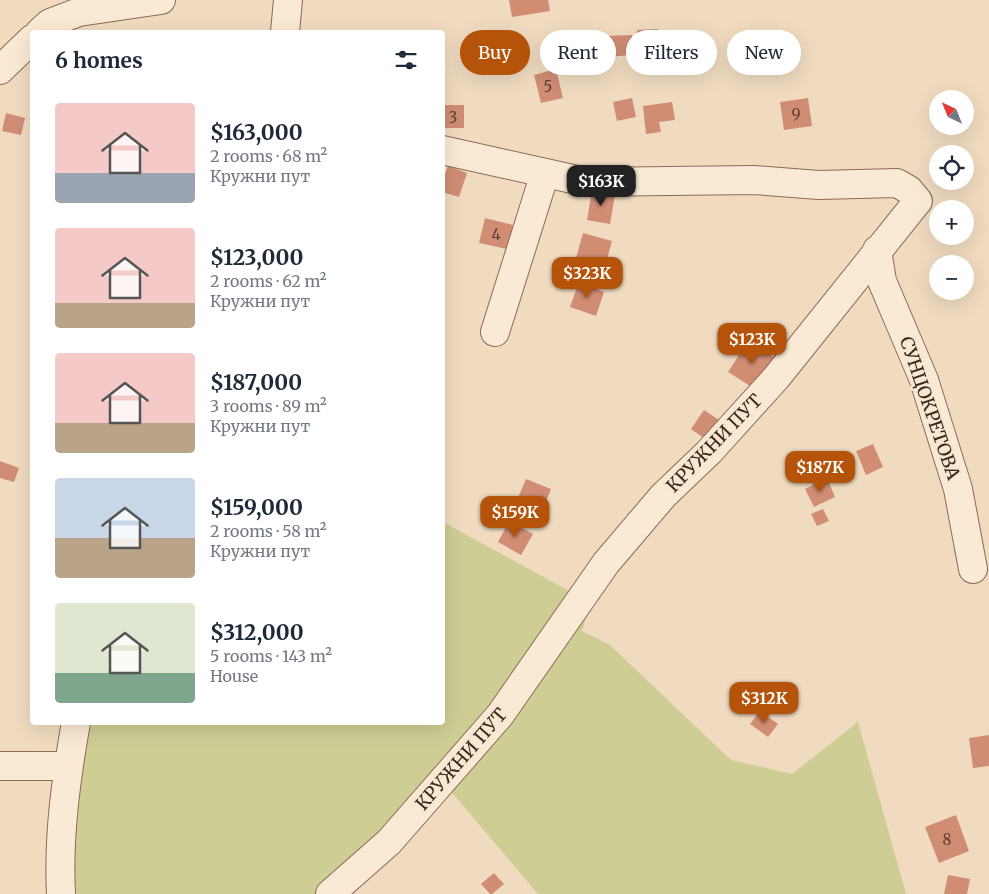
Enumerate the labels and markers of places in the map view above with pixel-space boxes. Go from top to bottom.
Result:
pin: $163K [566,164,636,207]
pin: $323K [552,256,622,299]
pin: $123K [717,322,787,365]
pin: $187K [785,450,855,493]
pin: $159K [480,496,550,538]
pin: $312K [729,682,799,724]

